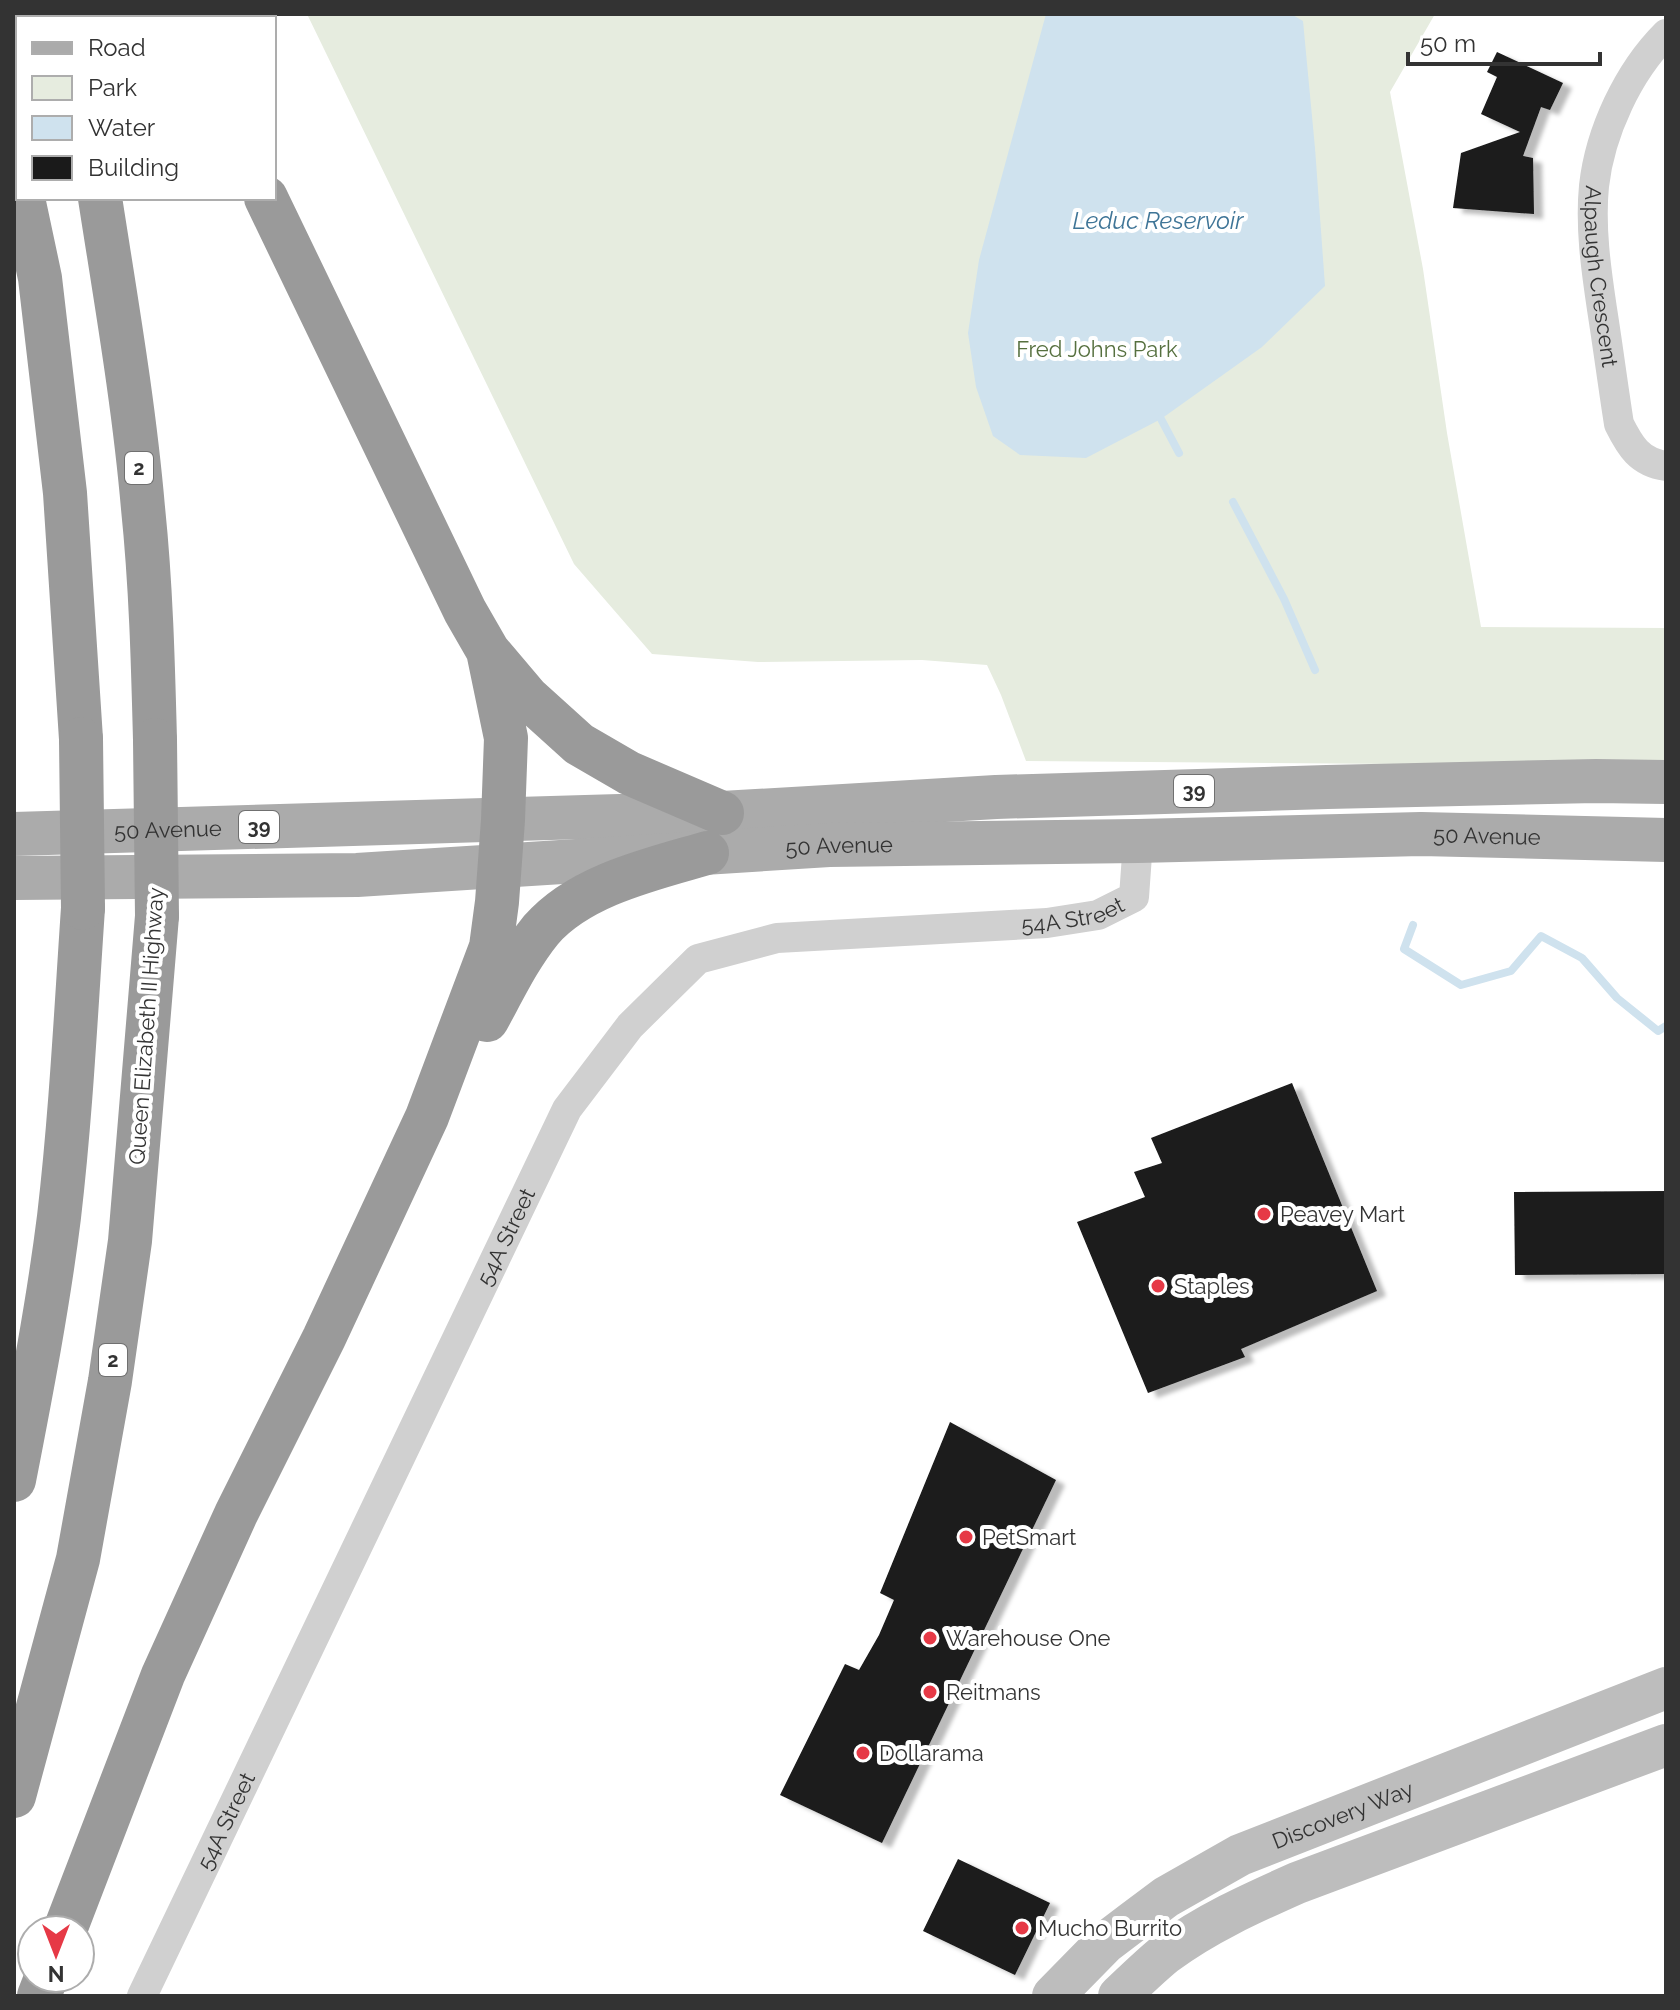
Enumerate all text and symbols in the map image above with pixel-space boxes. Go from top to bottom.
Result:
legend [16,16,276,200]
scale bar [1408,16,1600,66]
text: 50 m [1420,29,1476,58]
text: Road [88,33,146,62]
text: Park [88,73,137,102]
text: Water [88,113,156,142]
text: Building [88,153,179,182]
street label: Alpaugh Crescent [1580,185,1624,369]
water label: Leduc Reservoir [1073,206,1244,235]
park label: Fred Johns Park [1016,336,1178,362]
road number: 2 [125,452,153,484]
road number: 39 [1174,775,1214,807]
road number: 39 [239,811,279,843]
street label: 50 Avenue [114,815,222,844]
street label: 50 Avenue [1433,821,1541,850]
street label: 50 Avenue [784,831,893,861]
street label: Queen Elizabeth II Highway [123,886,169,1166]
street label: 54A Street [1020,891,1129,937]
street label: 54A Street [471,1183,540,1290]
place label: Peavey Mart [1280,1201,1406,1227]
marker: Peavey Mart [1255,1205,1273,1223]
place label: Staples [1174,1273,1250,1299]
marker: Staples [1149,1277,1167,1295]
road number: 2 [99,1344,127,1376]
place label: PetSmart [982,1524,1077,1550]
marker: PetSmart [957,1528,975,1546]
place label: Warehouse One [946,1625,1111,1651]
marker: Warehouse One [921,1629,939,1647]
place label: Reitmans [946,1679,1041,1705]
marker: Reitmans [921,1683,939,1701]
place label: Dollarama [879,1740,984,1766]
marker: Dollarama [854,1744,872,1762]
street label: 54A Street [191,1768,260,1874]
street label: Discovery Way [1268,1775,1417,1854]
north arrow [16,1914,96,1994]
place label: Mucho Burrito [1038,1915,1182,1941]
marker: Mucho Burrito [1013,1919,1031,1937]
text: N [48,1961,64,1987]

